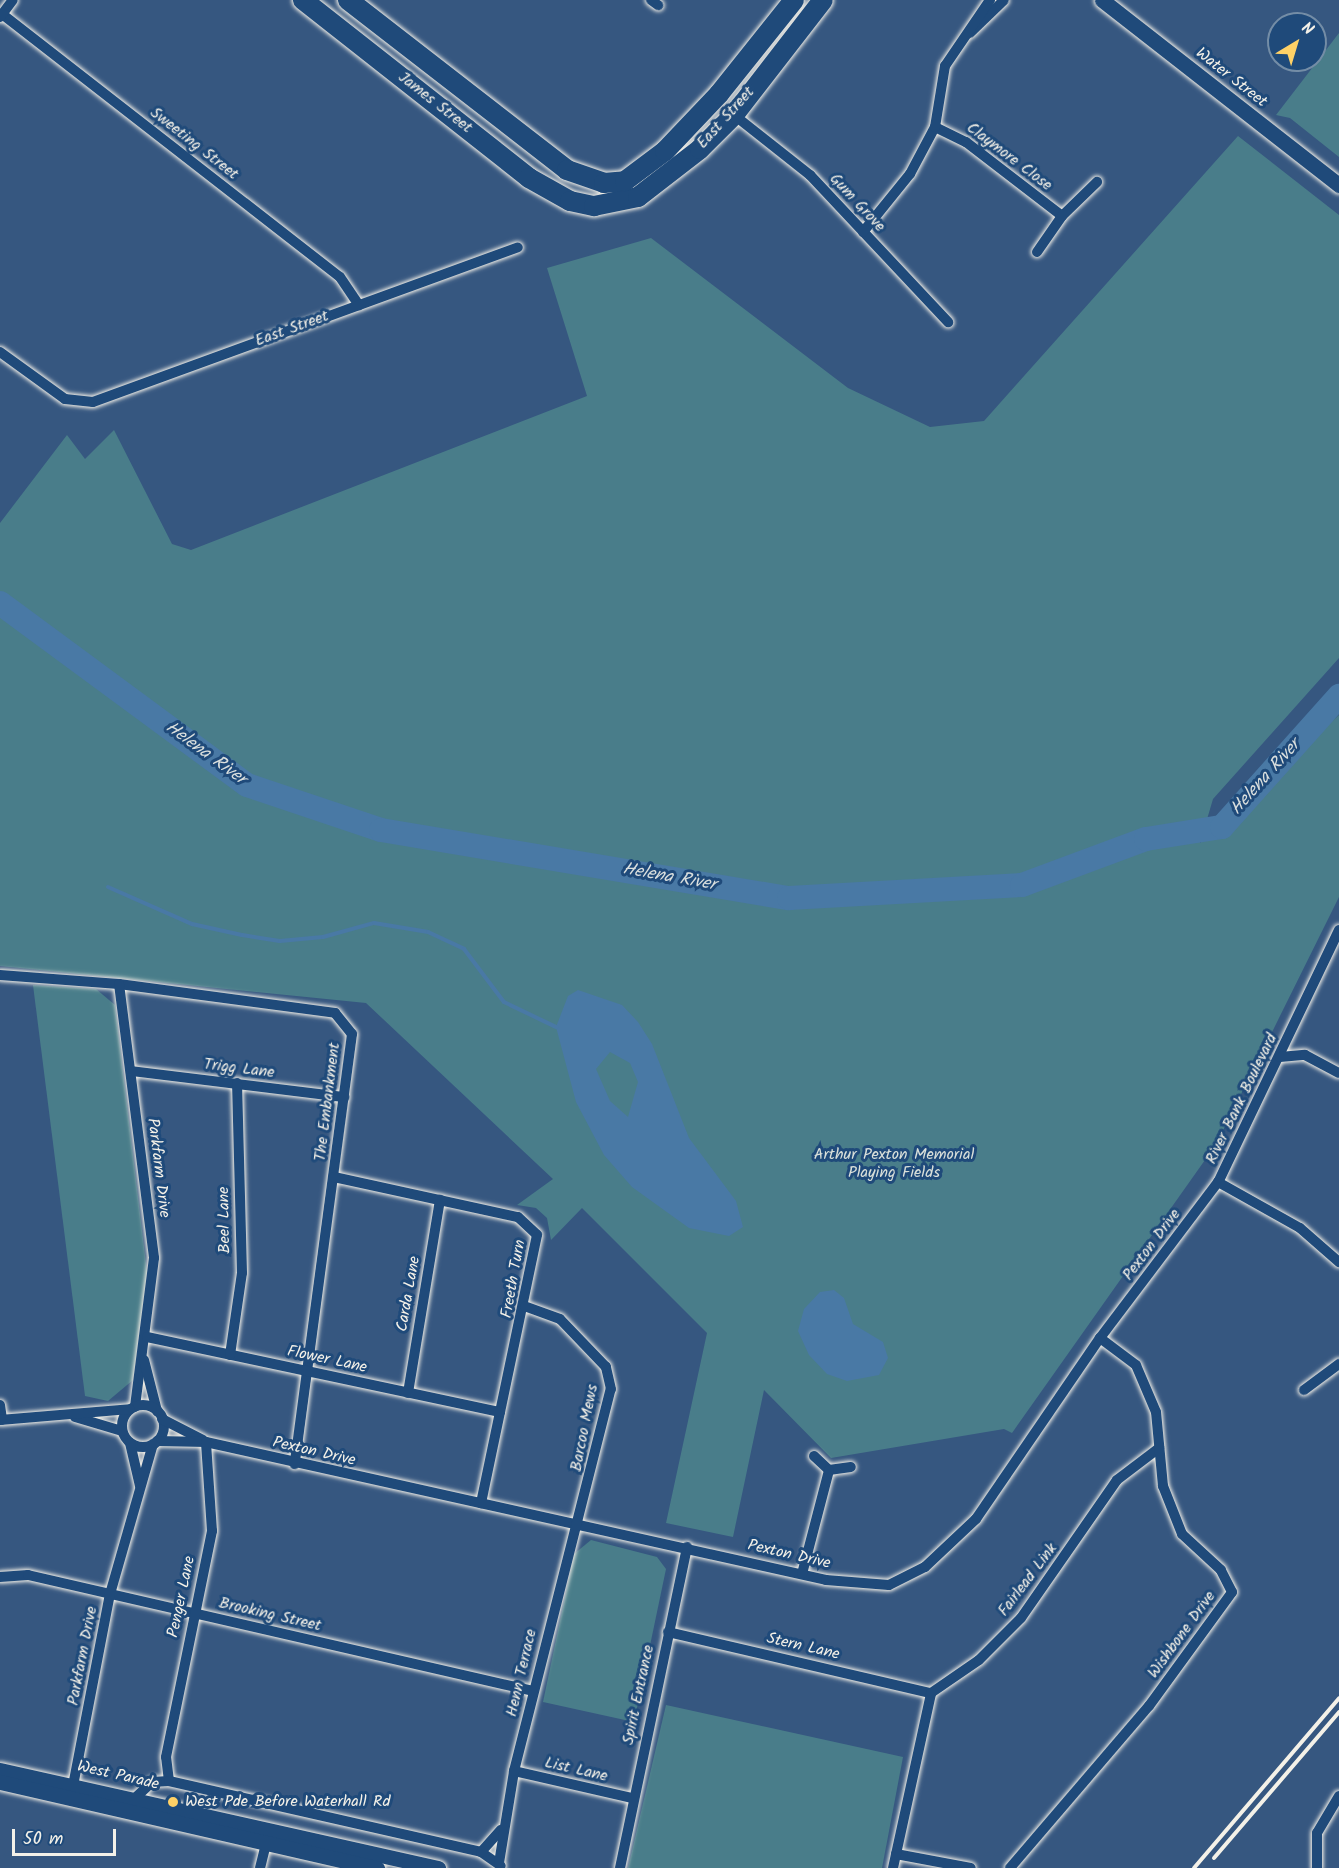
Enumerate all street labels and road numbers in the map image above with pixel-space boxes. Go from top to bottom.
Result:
street label: Water Street [1191,44,1271,112]
street label: James Street [394,68,476,138]
street label: East Street [693,83,759,153]
street label: Sweeting Street [146,104,242,184]
street label: Claymore Close [962,119,1056,195]
street label: Gum Grove [825,170,889,236]
street label: East Street [253,307,331,351]
street label: River Bank Boulevard [1202,1031,1282,1167]
street label: The Embankment [311,1042,345,1162]
street label: Trigg Lane [202,1055,276,1083]
street label: Parkfarm Drive [142,1117,174,1219]
street label: Beel Lane [215,1186,235,1254]
street label: Pexton Drive [1119,1205,1185,1285]
street label: Freeth Turn [498,1238,530,1320]
street label: Carda Lane [393,1255,425,1333]
street label: Flower Lane [285,1342,369,1378]
street label: Barcoo Mews [567,1383,603,1473]
street label: Pexton Drive [271,1433,357,1471]
street label: Pexton Drive [746,1536,832,1574]
street label: Fairlead Link [994,1540,1062,1620]
street label: Penger Lane [164,1554,200,1640]
street label: Wishbone Drive [1144,1588,1220,1682]
street label: Brooking Street [217,1594,323,1636]
street label: Parkfarm Drive [64,1605,102,1707]
street label: Henn Terrace [503,1627,541,1719]
street label: Stern Lane [765,1629,841,1665]
street label: Spirit Entrance [619,1643,659,1747]
street label: List Lane [543,1753,609,1787]
street label: West Parade [75,1757,161,1795]

